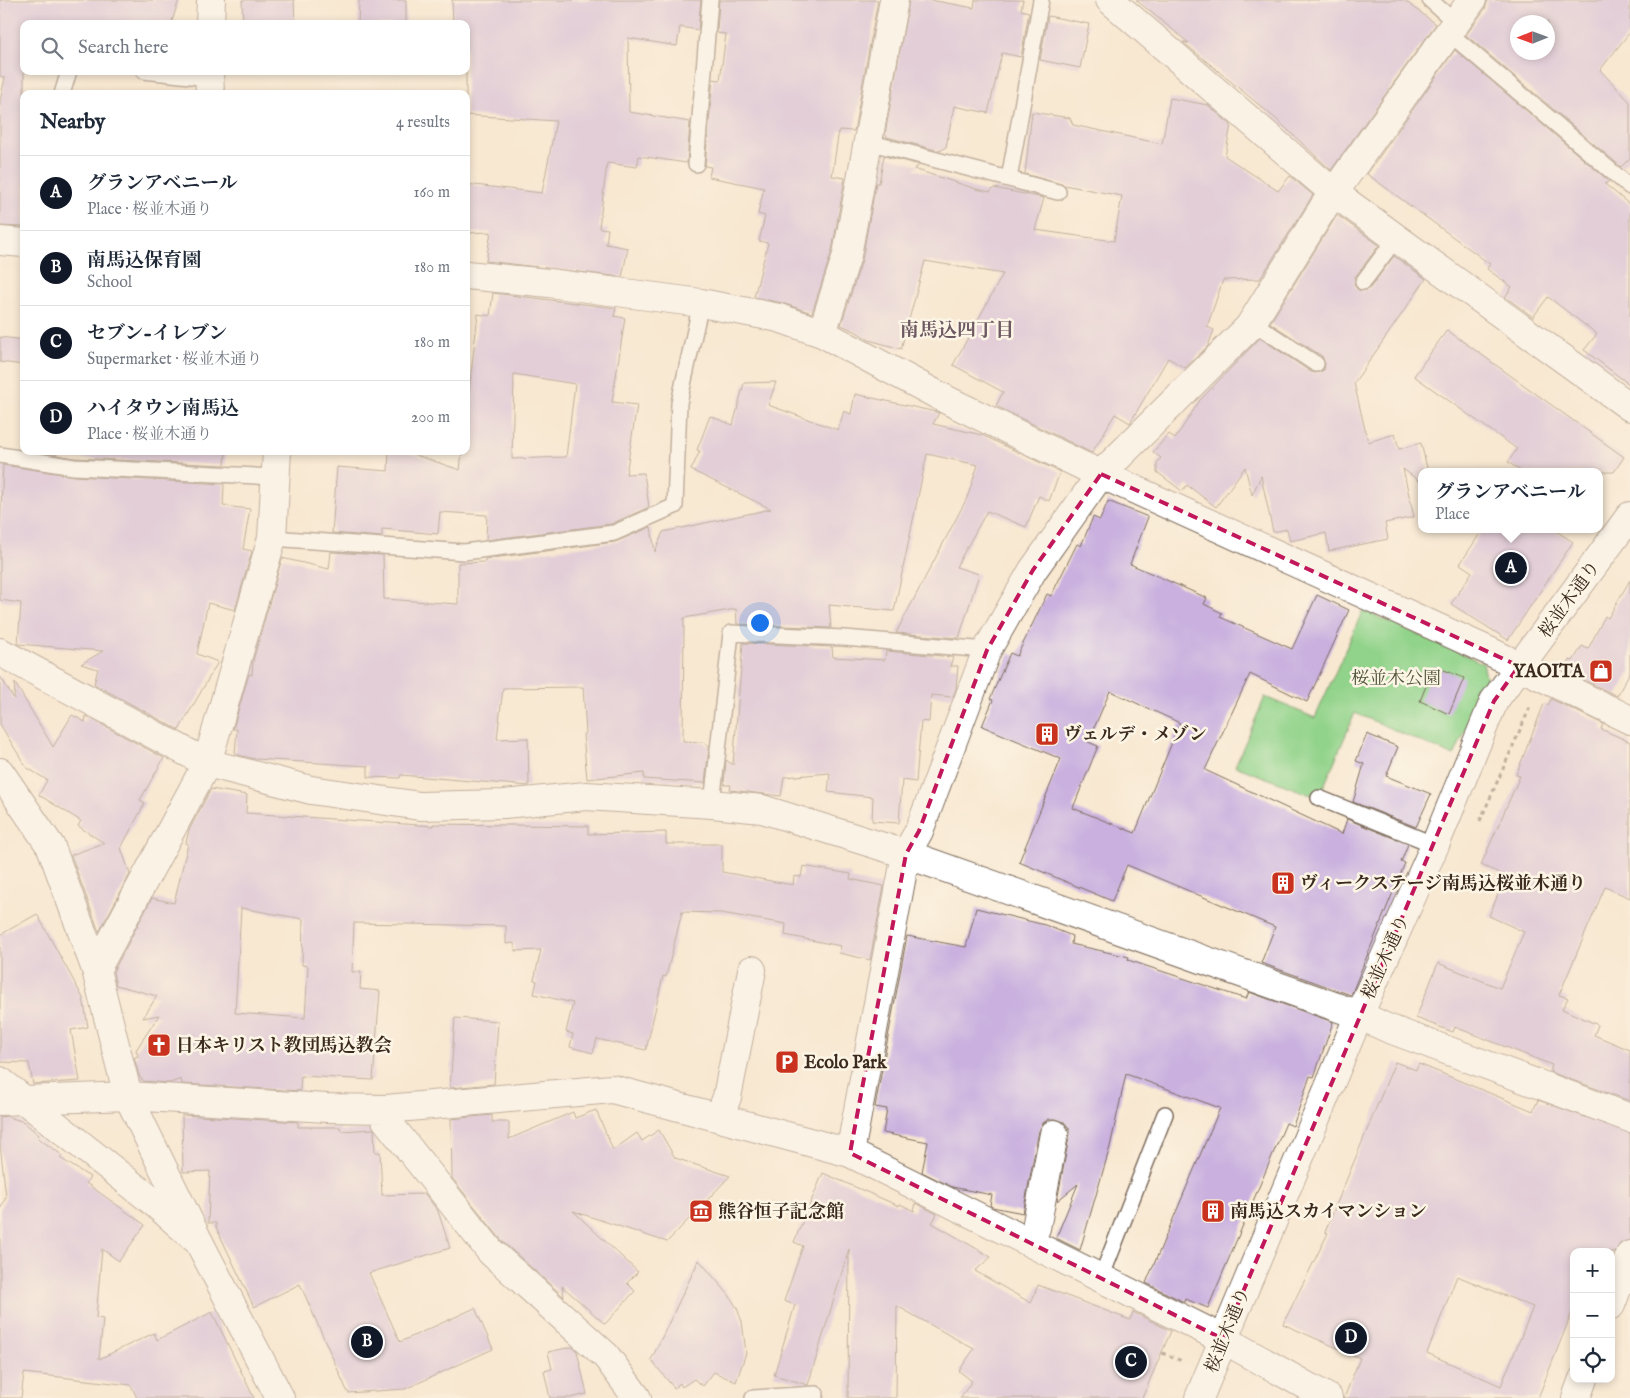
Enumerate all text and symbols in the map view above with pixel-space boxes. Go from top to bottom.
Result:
north arrow [1510,15,1555,60]
search box [20,20,470,75]
icon: search [38,34,66,62]
text: Search here [78,36,169,60]
text: Nearby [40,109,105,136]
text: 4 results [396,113,450,133]
text: グランアベニール [87,172,238,196]
text: A [51,183,61,203]
text: 160 m [414,183,450,203]
text: Place · 桜並木通り [87,200,212,220]
text: 南馬込保育園 [87,249,201,273]
text: B [51,258,61,278]
text: 180 m [414,258,450,278]
text: School [87,273,132,293]
district label: 南馬込四丁目 [900,319,1014,343]
text: セブン-イレブン [87,322,227,346]
text: C [50,333,62,353]
text: 180 m [414,333,450,353]
text: Supermarket · 桜並木通り [87,350,262,370]
text: ハイタウン南馬込 [87,397,239,421]
text: D [50,408,62,428]
text: 200 m [411,408,450,428]
text: Place · 桜並木通り [87,425,212,445]
popup [1418,468,1603,533]
text: グランアベニール [1435,481,1586,505]
text: Place [1435,505,1470,525]
pin: A [1495,549,1527,587]
street label: 桜並木通り [1534,557,1606,643]
your location [747,610,773,636]
shop icon: YAOITA [1588,658,1614,684]
place label: YAOITA [1513,661,1585,684]
park label: 桜並木公園 [1351,668,1441,691]
building icon: ヴェルデ・メゾン [1034,721,1060,747]
place label: ヴェルデ・メゾン [1064,724,1207,747]
building icon: ヴィークステージ南馬込桜並木通り [1270,870,1296,896]
place label: ヴィークステージ南馬込桜並木通り [1300,873,1586,896]
street label: 桜並木通り [1358,912,1415,1003]
church icon: 日本キリスト教団馬込教会 [146,1032,172,1058]
place label: 日本キリスト教団馬込教会 [176,1035,392,1058]
parking icon: Ecolo Park [774,1049,800,1075]
place label: Ecolo Park [804,1052,888,1075]
museum icon: 熊谷恒子記念館 [688,1198,714,1224]
building icon: 南馬込スカイマンション [1200,1198,1226,1224]
place label: 熊谷恒子記念館 [718,1201,844,1224]
place label: 南馬込スカイマンション [1230,1201,1427,1224]
map controls [1570,1248,1615,1383]
button: + [1570,1248,1615,1293]
street label: 桜並木通り [1201,1285,1256,1377]
button: − [1570,1293,1615,1338]
pin: D [1335,1319,1367,1357]
pin: B [351,1323,383,1361]
button: locate [1570,1338,1615,1383]
pin: C [1115,1343,1147,1381]

